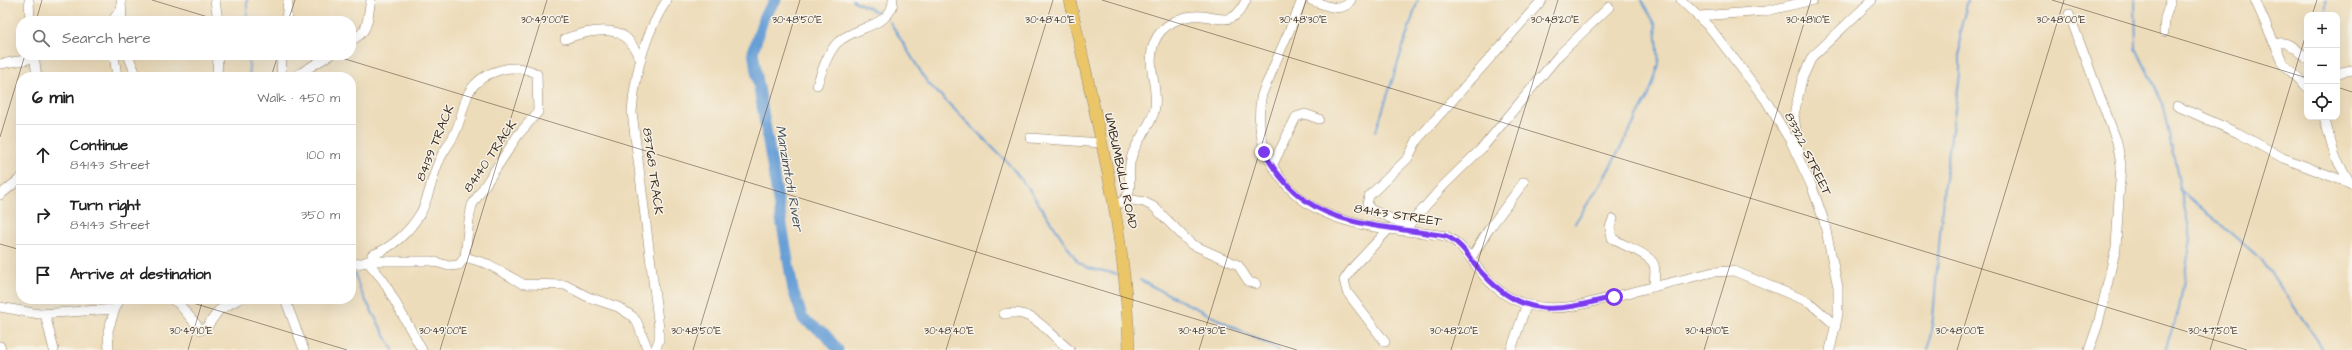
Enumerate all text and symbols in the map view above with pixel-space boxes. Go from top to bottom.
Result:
map controls [2304,12,2340,120]
button: + [2304,12,2340,48]
text: 30°49'00"E [521,13,569,27]
text: 30°48'50"E [772,13,822,27]
text: 30°48'40"E [1025,13,1075,27]
text: 30°48'30"E [1279,13,1327,27]
text: 30°48'20"E [1531,13,1579,27]
text: 30°48'10"E [1786,13,1830,27]
text: 30°48'00"E [2036,13,2086,27]
search box [16,16,356,60]
icon: search [30,27,52,49]
text: Search here [62,28,151,49]
button: − [2304,48,2340,84]
button: locate [2304,84,2340,120]
text: 6 min [32,86,74,110]
text: Walk · 450 m [257,89,340,107]
street label: 84139 TRACK [411,102,459,184]
street label: 83322 STREET [1780,109,1836,200]
street label: UMBUMBULU ROAD [1100,111,1142,231]
street label: 84140 TRACK [459,116,521,196]
water label: Manzimtoti River [770,123,808,234]
street label: 83768 TRACK [638,126,668,216]
text: Continue [70,135,128,156]
route end [1255,143,1273,161]
icon: ahead [32,144,54,166]
text: 100 m [307,146,340,164]
text: 84143 Street [70,156,150,174]
text: Turn right [70,195,141,216]
street label: 84143 STREET [1353,199,1444,231]
icon: right [32,204,54,226]
text: 350 m [301,206,340,224]
text: 84143 Street [70,216,150,234]
icon: arrive [32,264,54,286]
text: Arrive at destination [70,264,211,285]
route start [1605,288,1623,306]
text: 30°49'10"E [169,324,213,338]
text: 30°49'00"E [419,324,467,338]
text: 30°48'50"E [671,324,721,338]
text: 30°48'40"E [924,324,974,338]
text: 30°48'30"E [1178,324,1226,338]
text: 30°48'20"E [1430,324,1478,338]
text: 30°48'10"E [1685,324,1729,338]
text: 30°48'00"E [1935,324,1985,338]
text: 30°47'50"E [2188,324,2238,338]

